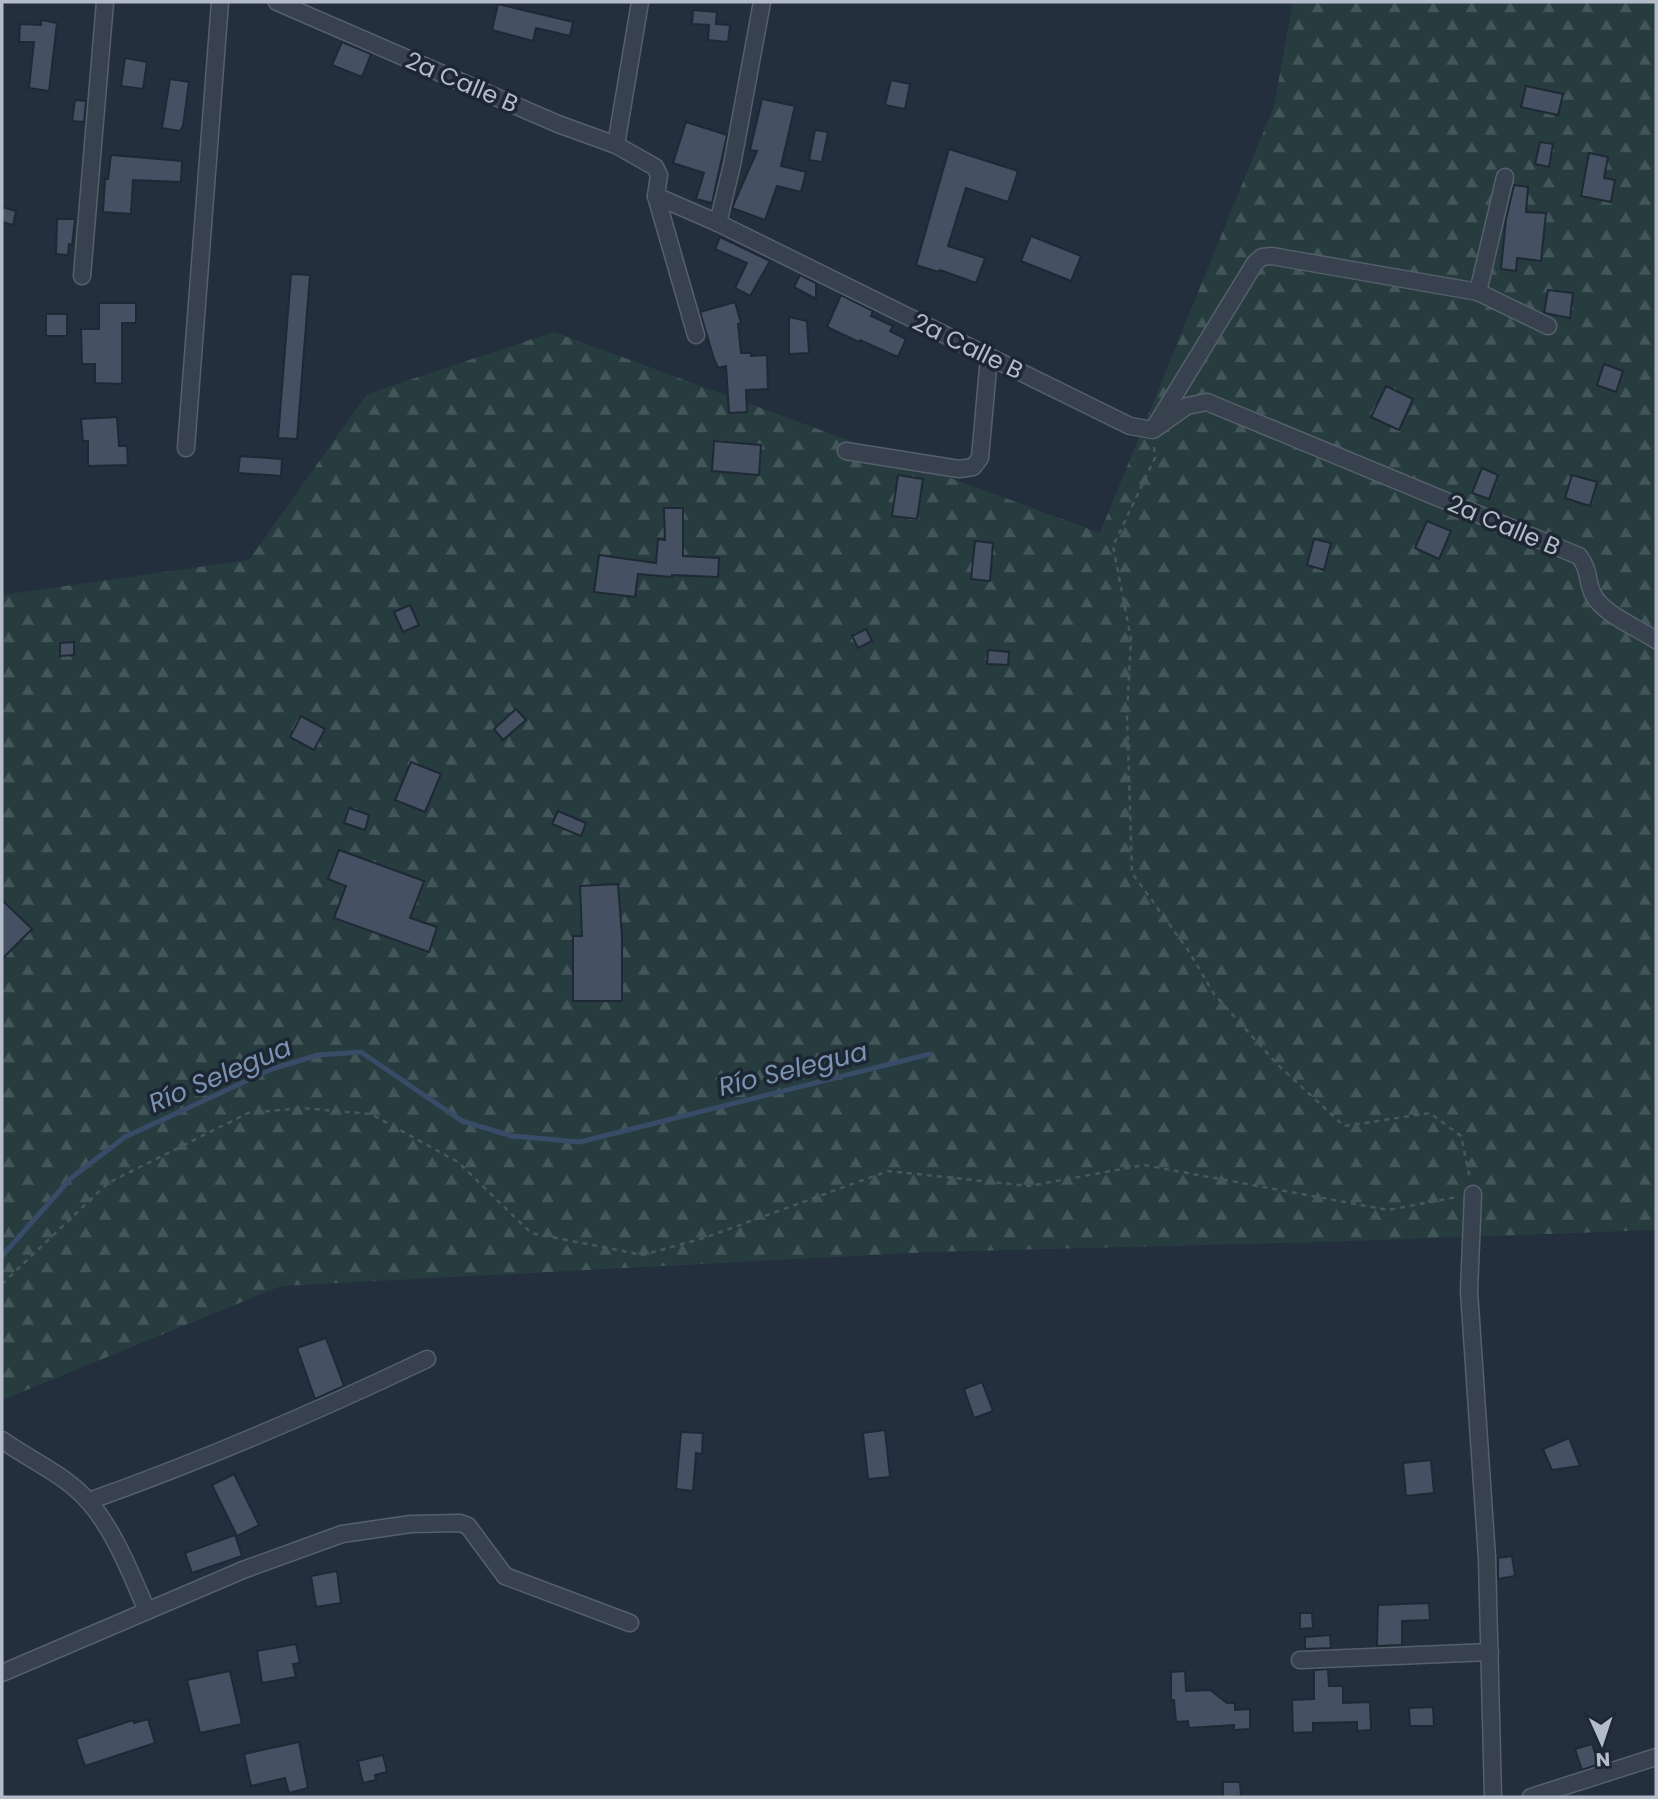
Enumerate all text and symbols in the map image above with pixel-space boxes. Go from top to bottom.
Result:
street label: 2a Calle B [401,44,523,120]
street label: 2a Calle B [907,305,1029,387]
street label: 2a Calle B [1443,487,1565,563]
water label: Río Selegua [143,1029,297,1121]
water label: Río Selegua [715,1033,871,1105]
north arrow [1567,1708,1637,1778]
text: N [1595,1746,1611,1773]

